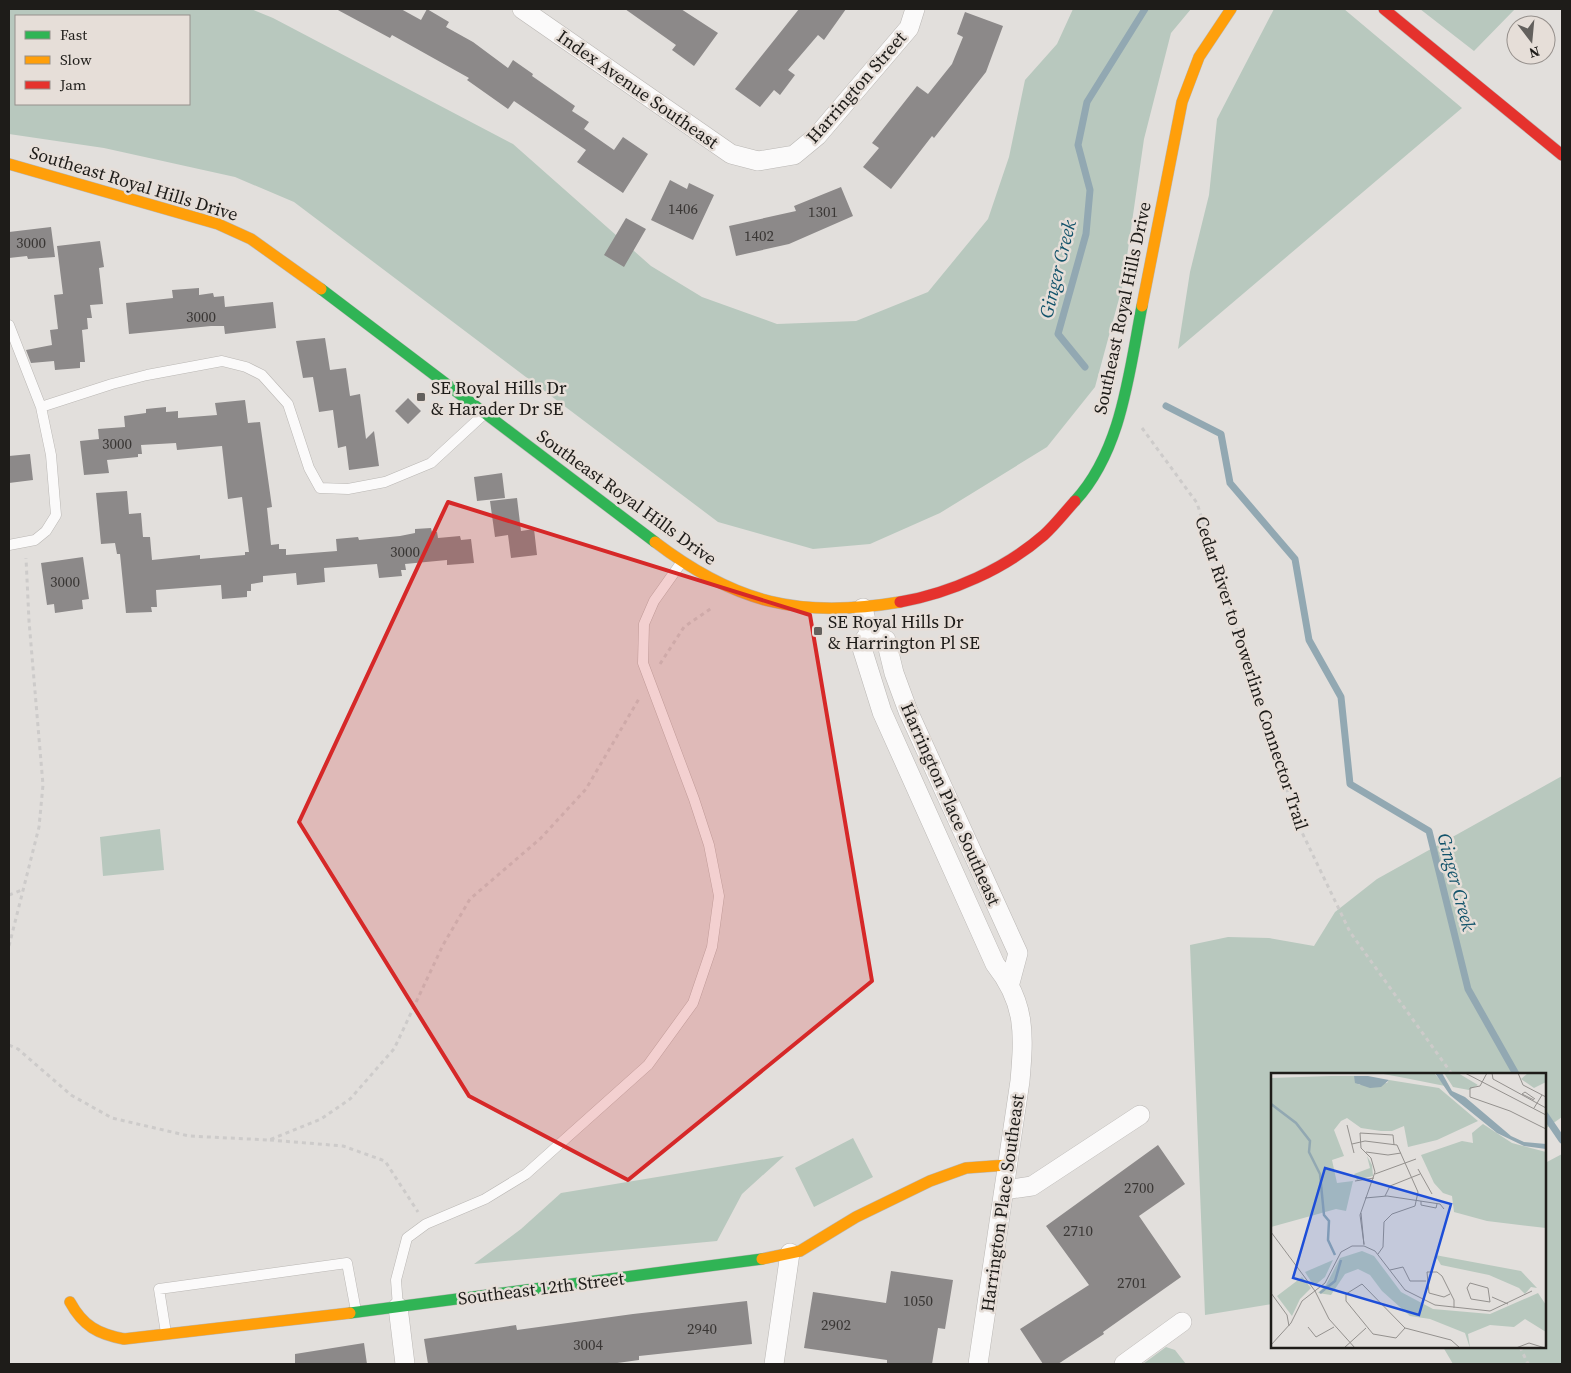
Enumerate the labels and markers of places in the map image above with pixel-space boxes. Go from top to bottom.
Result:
place label: SE Royal Hills Dr & Harader Dr SE [431,375,567,421]
marker: SE Royal Hills Dr & Harader Dr SE [415,391,427,403]
place label: SE Royal Hills Dr & Harrington Pl SE [828,609,980,655]
marker: SE Royal Hills Dr & Harrington Pl SE [812,625,824,637]

